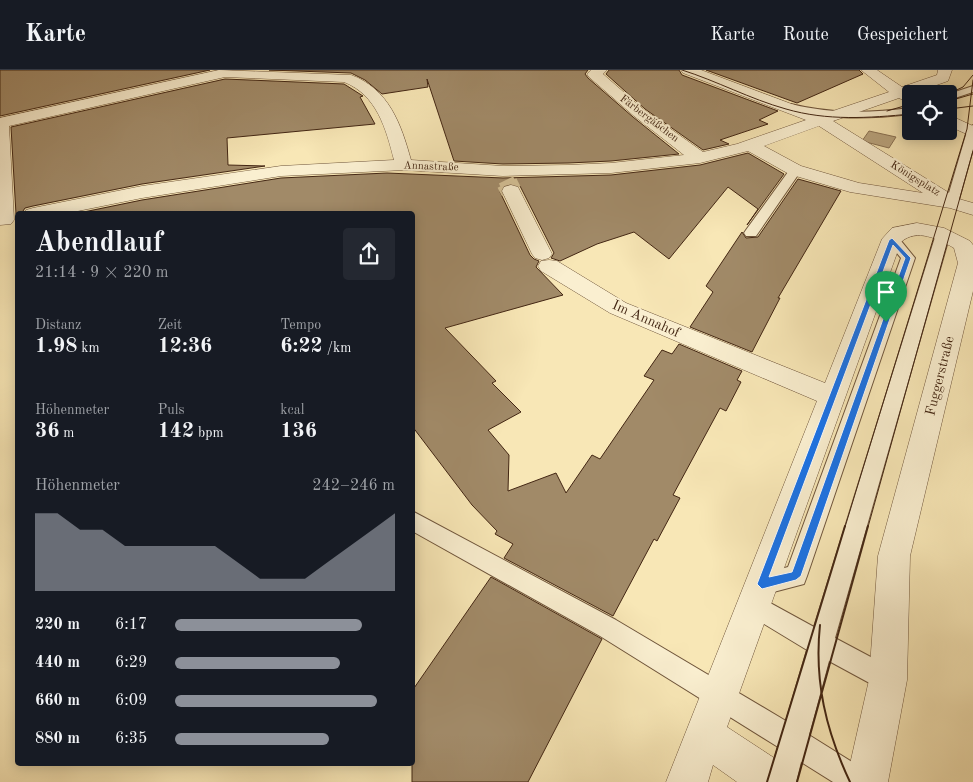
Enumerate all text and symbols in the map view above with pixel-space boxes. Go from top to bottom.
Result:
text: Karte [25,23,86,47]
text: Karte [710,26,755,44]
text: Route [783,26,829,44]
text: Gespeichert [857,26,948,44]
map controls [902,85,957,140]
button: locate [902,85,957,140]
street label: Färbergäßchen [617,93,681,145]
street label: Königsplatz [888,159,942,199]
street label: Annastraße [403,161,459,173]
button: share [343,228,395,280]
text: Abendlauf [35,230,163,258]
text: 21:14 · 9 × 220 m [35,265,168,281]
pin [865,271,907,322]
icon: arrive [872,278,900,306]
street label: Im Annahof [610,298,683,341]
text: Distanz [35,318,81,332]
text: Zeit [158,318,182,332]
text: Tempo [280,318,321,332]
street label: Fuggerstraße [923,335,957,417]
text: 1.98 [35,336,77,357]
text: 12:36 [158,336,212,357]
text: 6:22 [280,336,323,357]
text: km [77,341,100,355]
text: /km [323,341,351,355]
text: Höhenmeter [35,403,109,417]
text: Puls [158,403,185,417]
text: kcal [280,403,304,417]
text: 36 [35,421,59,442]
text: 142 [158,421,194,442]
text: 136 [280,421,317,442]
text: m [59,426,74,440]
text: bpm [194,426,224,440]
text: Höhenmeter [35,478,120,494]
text: 242–246 m [312,478,395,494]
text: 220 m [35,617,80,633]
text: 6:17 [115,617,147,633]
text: 440 m [35,655,80,671]
text: 6:29 [115,655,147,671]
text: 660 m [35,693,80,709]
text: 6:09 [115,693,147,709]
text: 880 m [35,731,80,747]
text: 6:35 [115,731,147,747]

